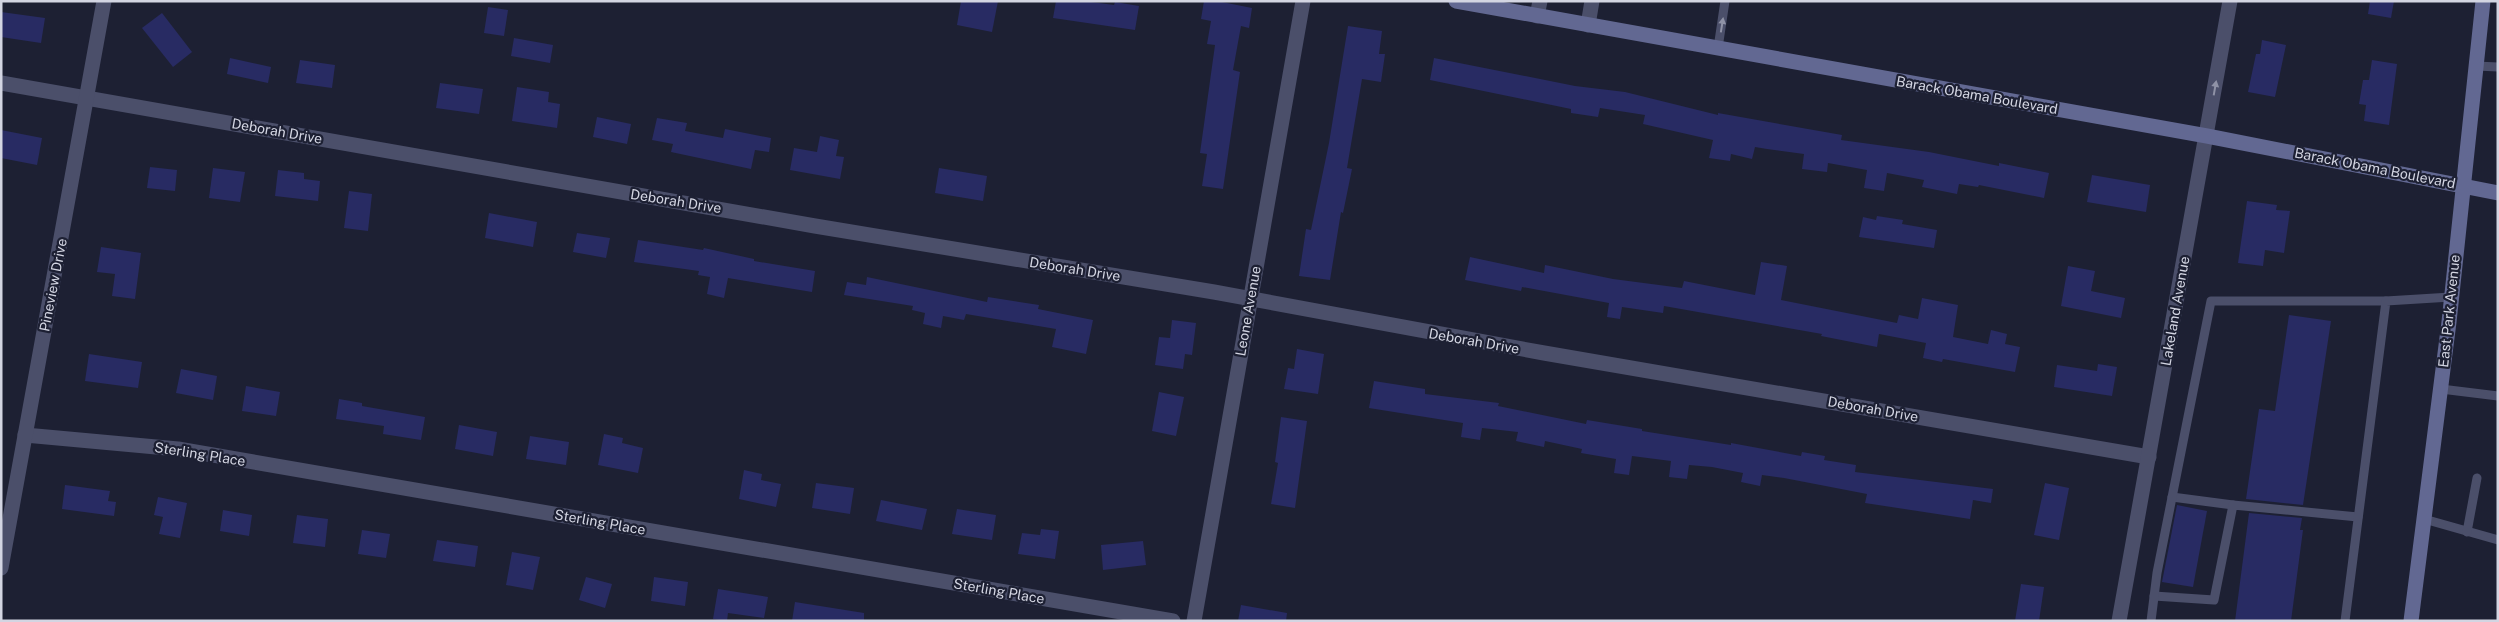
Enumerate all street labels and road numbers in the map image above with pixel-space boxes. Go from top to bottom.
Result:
street label: Barack Obama Boulevard [1895,73,2059,117]
street label: Deborah Drive [230,115,324,147]
street label: Barack Obama Boulevard [2293,145,2457,191]
street label: Deborah Drive [629,186,723,216]
street label: Pineview Drive [36,237,70,333]
street label: Deborah Drive [1028,254,1122,284]
street label: East Park Avenue [2435,254,2463,368]
street label: Lakeland Avenue [2157,255,2193,367]
street label: Leone Avenue [1232,265,1264,357]
street label: Deborah Drive [1427,325,1521,357]
street label: Deborah Drive [1826,393,1920,425]
street label: Sterling Place [153,439,247,469]
street label: Sterling Place [553,506,647,538]
street label: Sterling Place [952,575,1046,607]

